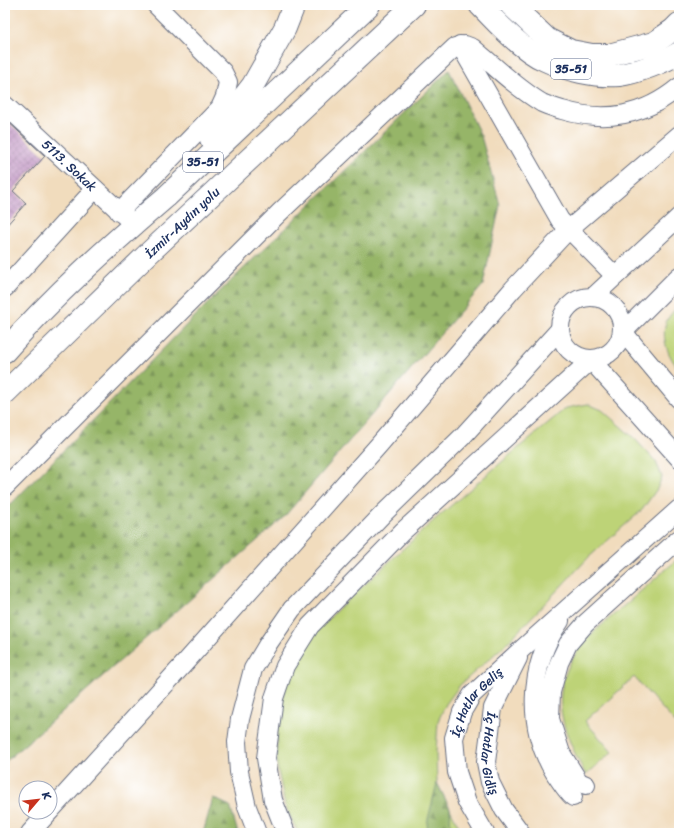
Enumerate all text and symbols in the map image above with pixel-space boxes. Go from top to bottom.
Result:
road number: 35-51 [551,59,591,79]
street label: 5113. Sokak [36,133,102,197]
road number: 35-51 [183,152,223,172]
street label: İzmir-Aydın yolu [138,181,225,264]
street label: İç Hatlar Geliş [444,660,509,741]
street label: İç Hatlar Gidiş [474,710,506,800]
north arrow [18,780,58,820]
text: K [36,787,57,804]

